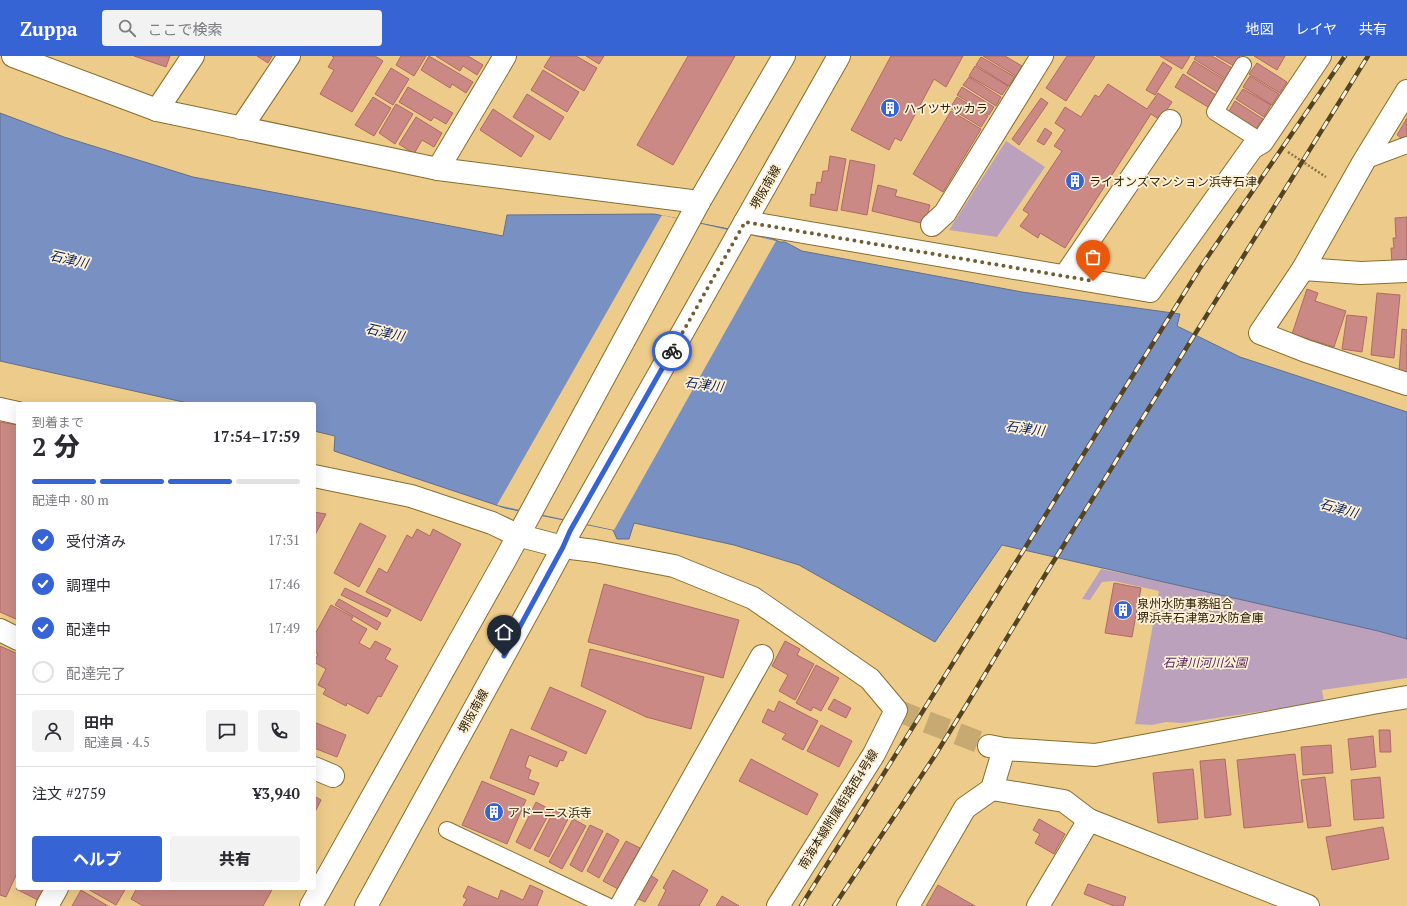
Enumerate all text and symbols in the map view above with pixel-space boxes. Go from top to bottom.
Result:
search box [102,10,382,46]
text: Zuppa [20,16,78,41]
icon: search [116,17,138,39]
text: ここで検索 [148,19,223,39]
text: 地図 [1245,19,1273,38]
text: レイヤ [1295,19,1337,38]
text: 共有 [1359,19,1387,38]
building icon: ハイツサッカラ [879,97,901,119]
place label: ハイツサッカラ [904,101,988,116]
street label: 堺阪南線 [747,162,783,212]
building icon: ライオンズマンション浜寺石津 [1064,170,1086,192]
place label: ライオンズマンション浜寺石津 [1089,174,1257,189]
pin [1076,240,1110,281]
water label: 石津川 [48,246,92,273]
icon: bag [1082,246,1104,268]
water label: 石津川 [364,319,408,346]
courier [652,331,692,371]
icon: bike [661,340,683,362]
water label: 石津川 [683,372,727,396]
text: 到着まで [32,413,84,431]
water label: 石津川 [1004,416,1048,440]
text: 17:54–17:59 [213,426,300,446]
text: 2 分 [32,429,80,463]
text: 配達中 · 80 m [32,491,109,509]
water label: 石津川 [1318,494,1362,523]
icon: check [32,529,54,551]
text: 受付済み [66,531,126,551]
text: 17:31 [268,531,300,549]
icon: check [32,573,54,595]
text: 調理中 [66,575,111,595]
text: 17:46 [268,575,300,593]
place label: 泉州水防事務組合 堺浜寺石津第2水防倉庫 [1137,596,1263,625]
building icon: 泉州水防事務組合 堺浜寺石津第2水防倉庫 [1112,599,1134,621]
pin [487,615,521,656]
icon: check [32,617,54,639]
text: 配達中 [66,619,111,639]
text: 17:49 [268,619,300,637]
icon: home [493,621,515,643]
park label: 石津川河川公園 [1163,655,1249,670]
text: 配達完了 [66,663,126,683]
street label: 堺阪南線 [455,686,491,736]
button: person [32,710,74,752]
button: chat [206,710,248,752]
button: phone [258,710,300,752]
text: 田中 [84,712,114,732]
text: 配達員 · 4.5 [84,733,150,751]
street label: 南海本線附属街路西4号線 [795,746,881,872]
text: 注文 #2759 [32,783,106,803]
text: ¥3,940 [253,783,300,803]
building icon: アドーニス浜寺 [483,801,505,823]
place label: アドーニス浜寺 [508,805,592,820]
button: ヘルプ [32,836,162,882]
button: 共有 [170,836,300,882]

